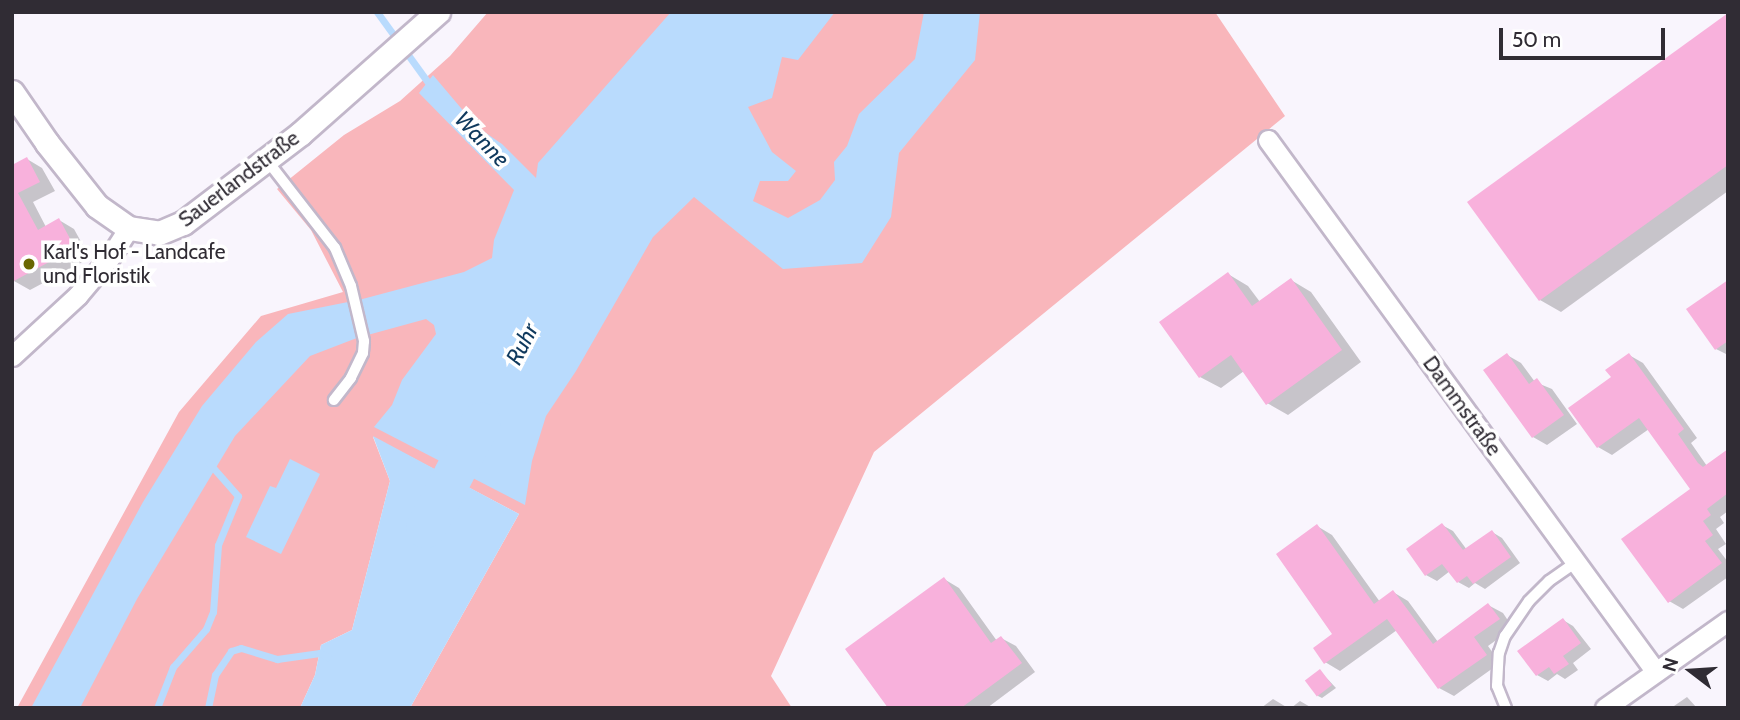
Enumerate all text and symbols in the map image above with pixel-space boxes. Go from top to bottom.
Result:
scale bar [1502,14,1668,58]
text: 50 m [1512,27,1561,52]
water label: Wanne [449,106,515,172]
street label: Sauerlandstraße [174,126,304,232]
place label: Karl's Hof - Landcafe und Floristik [43,239,225,289]
marker: Karl's Hof - Landcafe und Floristik [21,256,37,272]
water label: Ruhr [500,319,544,369]
street label: Dammstraße [1417,351,1507,461]
north arrow [1656,636,1726,706]
text: N [1657,655,1683,675]

